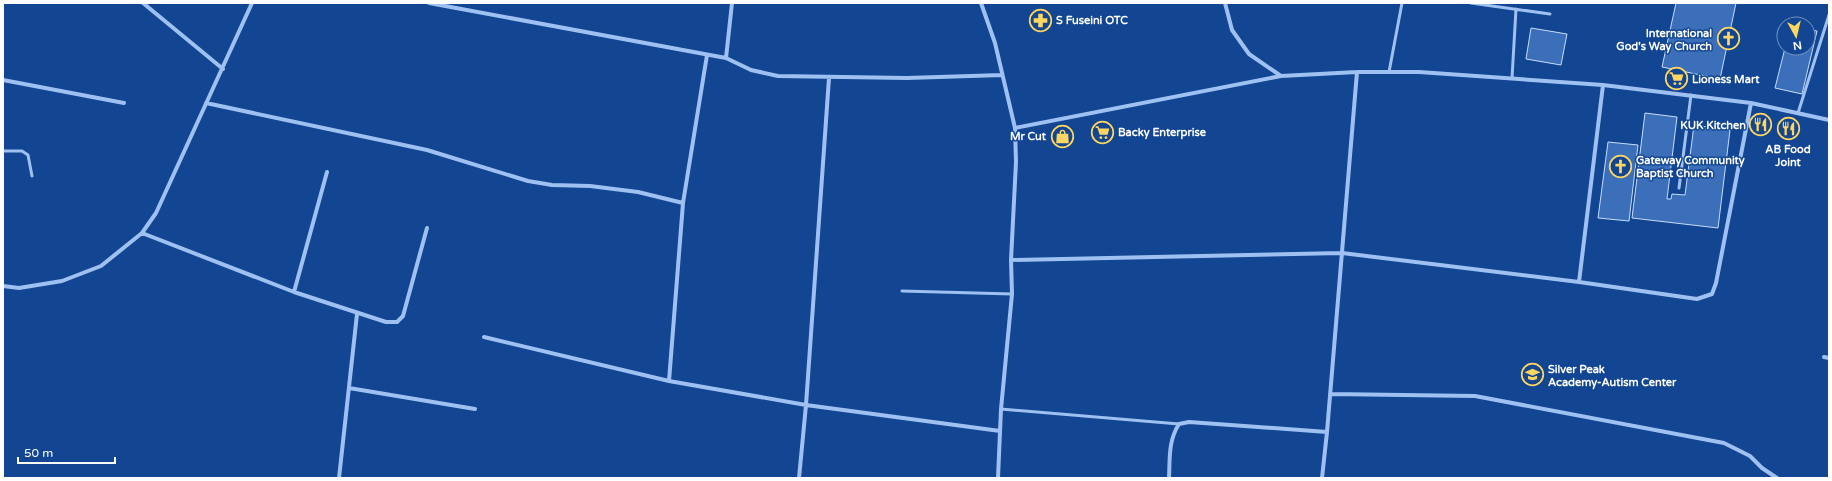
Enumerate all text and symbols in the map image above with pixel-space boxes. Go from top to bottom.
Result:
pharmacy icon: S Fuseini OTC [1028,7,1054,33]
place label: S Fuseini OTC [1056,14,1128,27]
north arrow [1776,16,1816,56]
church icon: International God's Way Church [1715,26,1741,52]
place label: International God's Way Church [1616,27,1712,54]
text: N [1792,38,1803,52]
supermarket icon: Lioness Mart [1663,66,1689,92]
place label: Lioness Mart [1692,73,1760,86]
restaurant icon: KUK Kitchen [1748,112,1774,138]
restaurant icon: AB Food Joint [1775,116,1801,142]
supermarket icon: Backy Enterprise [1090,119,1116,145]
place label: KUK Kitchen [1680,119,1746,132]
shop icon: Mr Cut [1049,123,1075,149]
place label: Backy Enterprise [1118,126,1207,140]
place label: Mr Cut [1010,130,1047,143]
place label: AB Food Joint [1765,143,1811,169]
church icon: Gateway Community Baptist Church [1608,153,1634,179]
place label: Gateway Community Baptist Church [1636,154,1745,181]
school or university icon: Silver Peak Academy-Autism Center [1519,362,1545,388]
place label: Silver Peak Academy-Autism Center [1548,363,1677,390]
scale bar [18,439,115,465]
text: 50 m [24,446,53,460]

